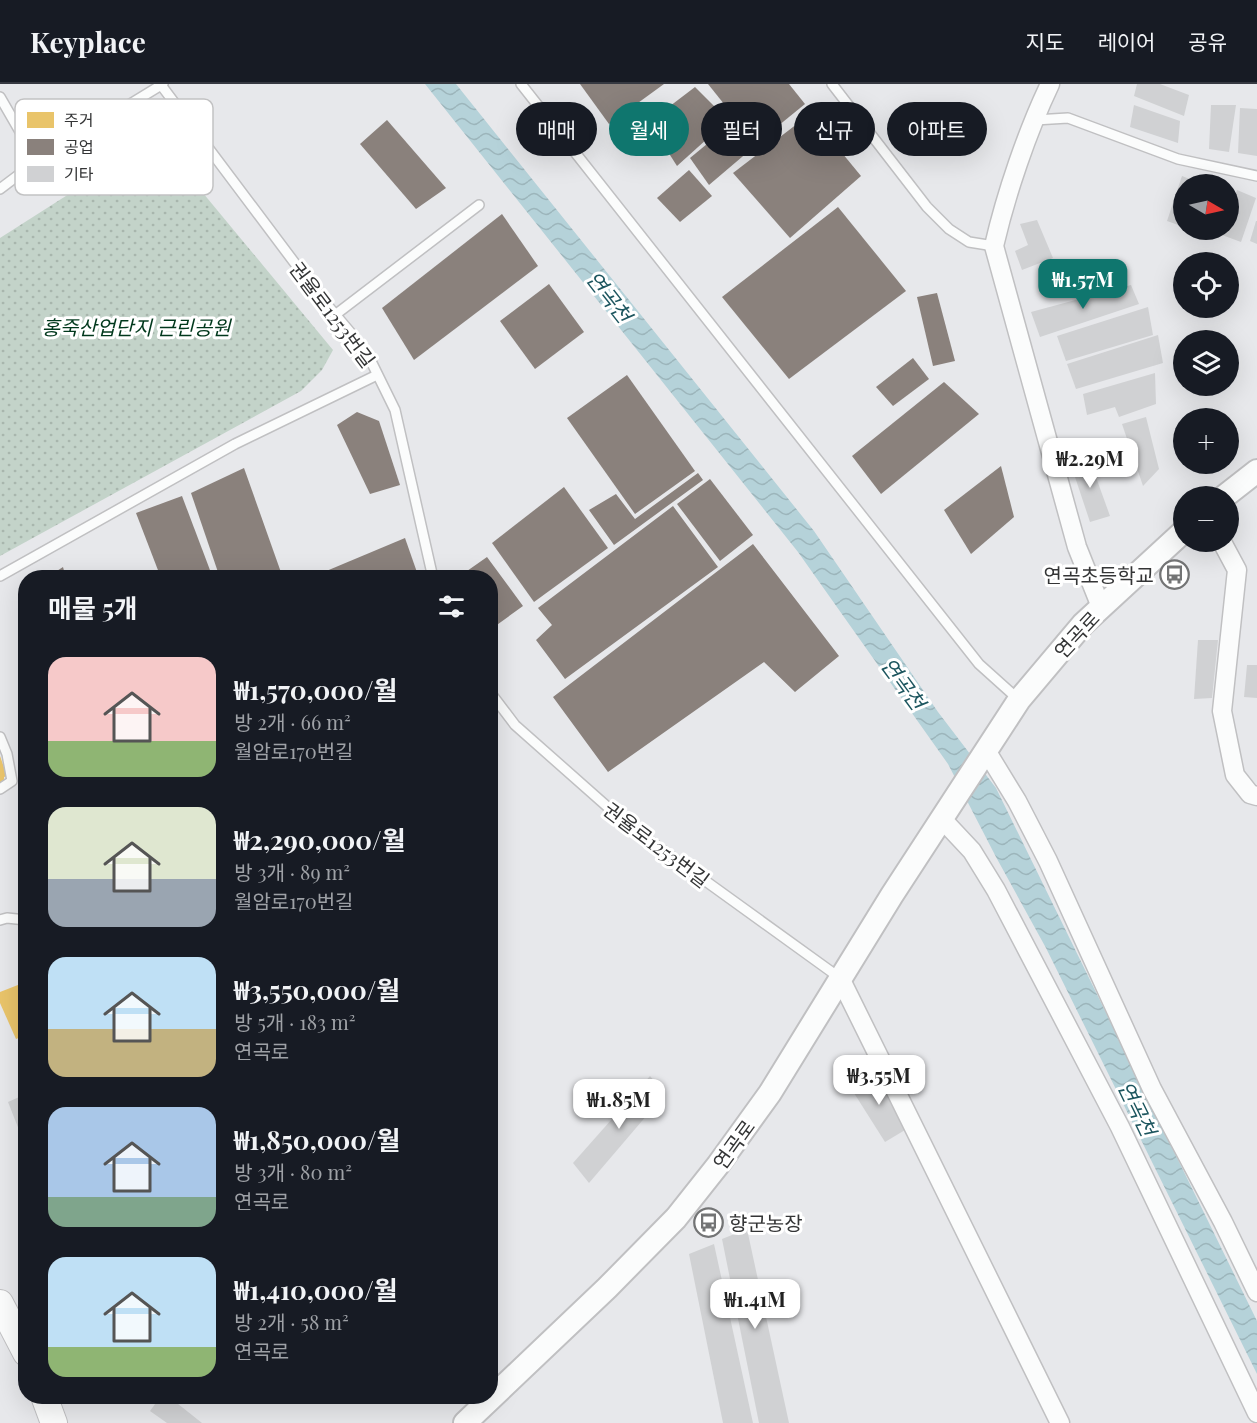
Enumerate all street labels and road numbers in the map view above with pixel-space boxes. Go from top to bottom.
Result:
street label: 권율로1253번길 [284,255,382,373]
street label: 연곡로 [1047,605,1105,663]
street label: 권율로1253번길 [598,795,716,893]
street label: 연곡로 [706,1114,760,1174]

